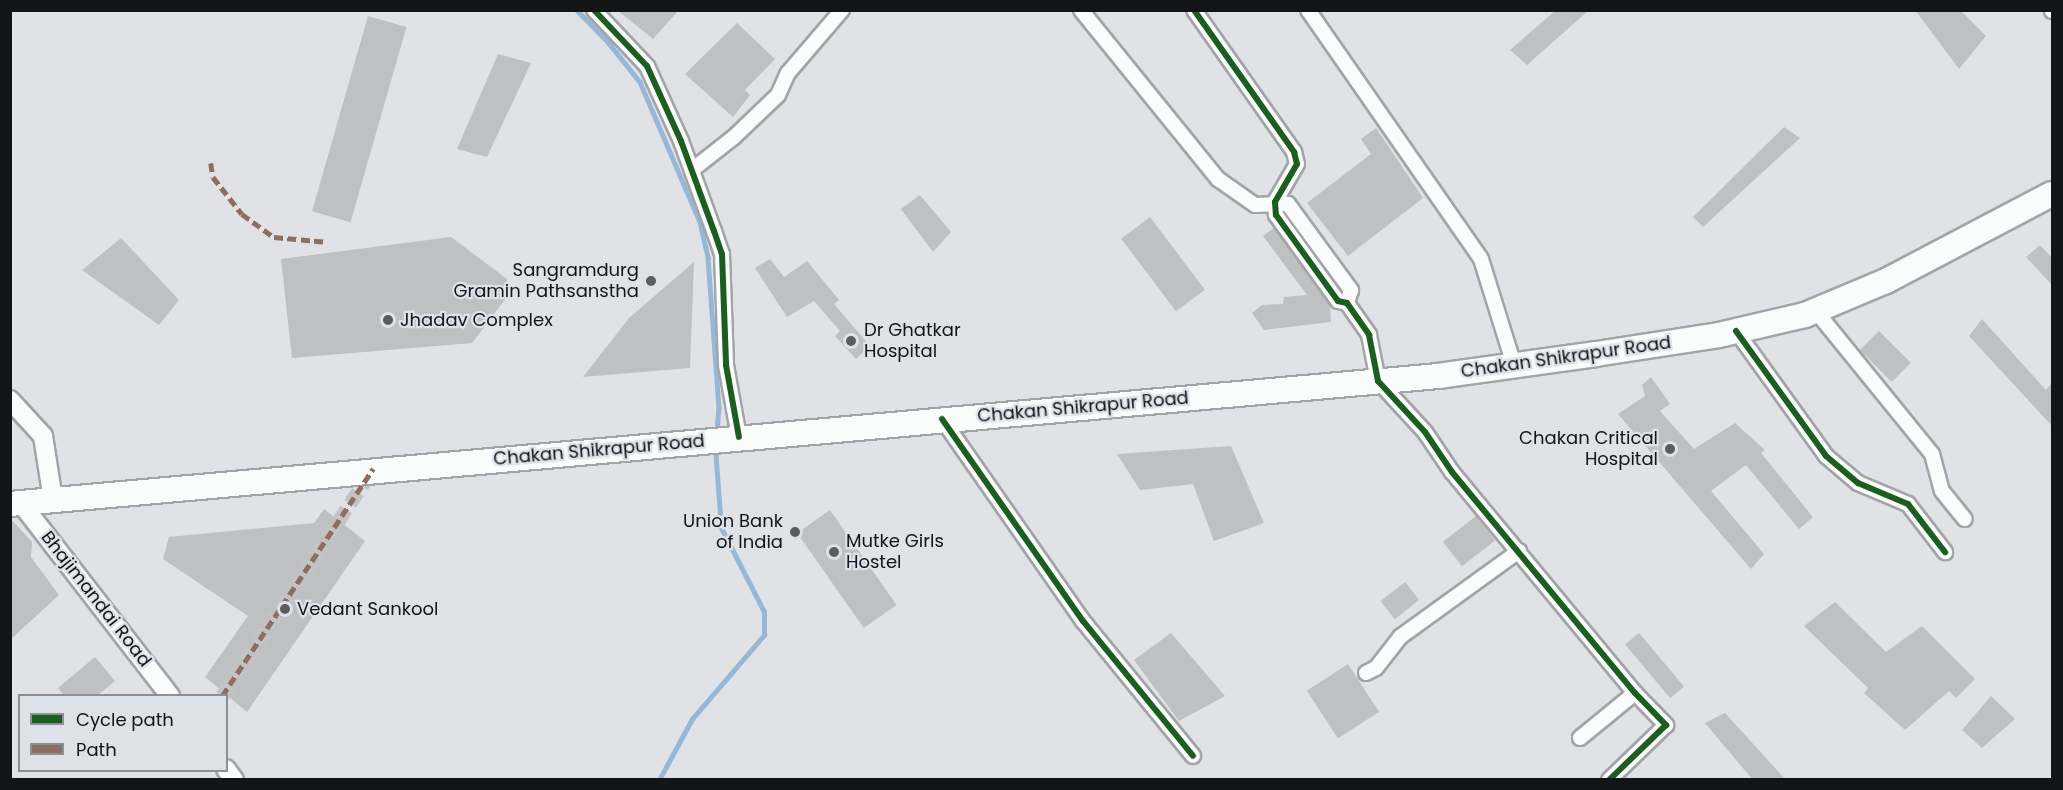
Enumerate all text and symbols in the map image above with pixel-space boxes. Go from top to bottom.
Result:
place label: Sangramdurg Gramin Pathsanstha [453,260,639,302]
marker: Sangramdurg Gramin Pathsanstha [644,274,658,288]
place label: Jhadav Complex [400,309,553,331]
marker: Jhadav Complex [381,313,395,327]
place label: Dr Ghatkar Hospital [864,320,961,362]
marker: Dr Ghatkar Hospital [842,332,860,350]
street label: Chakan Shikrapur Road [1460,332,1672,382]
street label: Chakan Shikrapur Road [976,387,1190,427]
place label: Chakan Critical Hospital [1519,428,1658,470]
street label: Chakan Shikrapur Road [492,430,706,470]
marker: Chakan Critical Hospital [1663,442,1677,456]
place label: Union Bank of India [683,511,783,554]
marker: Union Bank of India [788,525,802,539]
street label: Bhajimandai Road [36,527,156,671]
place label: Mutke Girls Hostel [846,531,944,574]
marker: Mutke Girls Hostel [827,545,841,559]
place label: Vedant Sankool [297,598,439,620]
marker: Vedant Sankool [278,602,292,616]
legend [18,694,228,772]
text: Cycle path [76,707,174,732]
text: Path [76,737,117,762]

